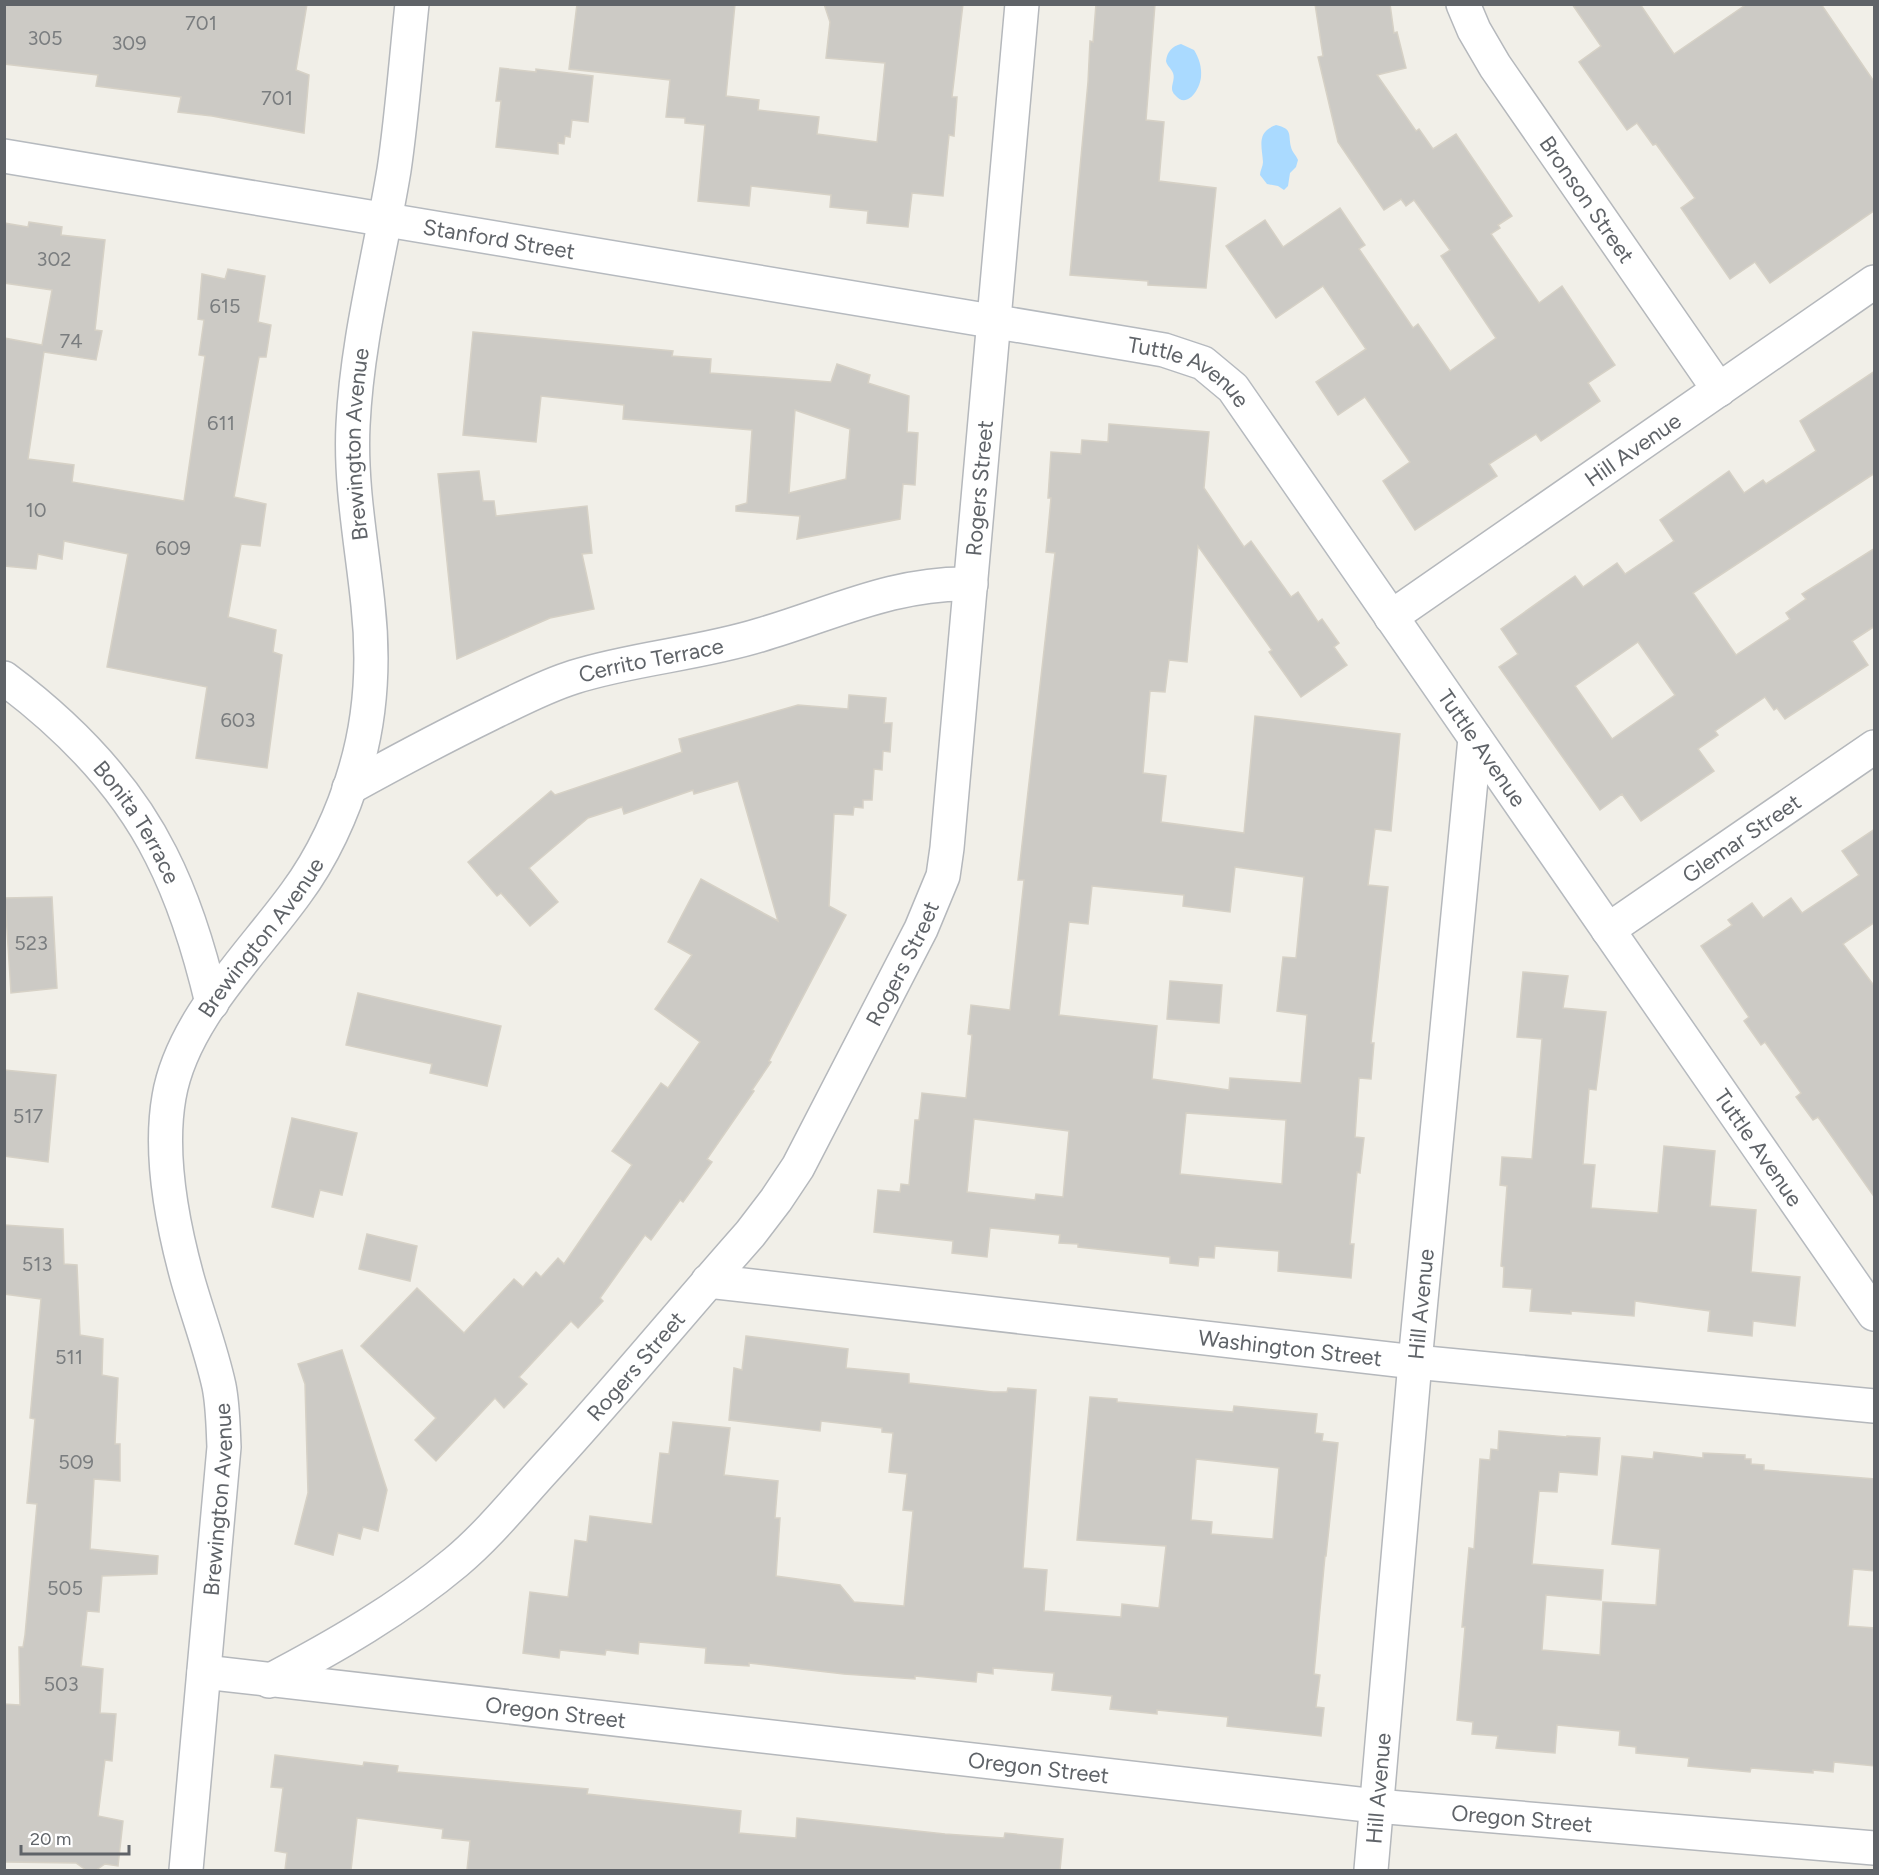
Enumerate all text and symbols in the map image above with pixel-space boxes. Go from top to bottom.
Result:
house number: 701 [185,11,217,35]
house number: 305 [27,26,63,50]
house number: 309 [111,31,147,55]
house number: 701 [261,86,293,110]
street label: Bronson Street [1534,131,1640,268]
street label: Stanford Street [421,213,577,265]
house number: 302 [37,247,71,271]
house number: 615 [209,294,241,318]
house number: 74 [59,329,83,353]
street label: Tuttle Avenue [1126,331,1256,412]
street label: Brewington Avenue [339,346,374,542]
street label: Hill Avenue [1579,407,1686,492]
house number: 611 [207,411,235,435]
street label: Rogers Street [959,419,998,557]
house number: 10 [25,498,47,522]
house number: 609 [155,536,191,560]
street label: Cerrito Terrace [575,632,726,688]
street label: Tuttle Avenue [1432,684,1532,812]
house number: 603 [220,708,256,732]
street label: Bonita Terrace [88,755,186,888]
street label: Glemar Street [1677,788,1806,888]
street label: Brewington Avenue [192,853,329,1022]
street label: Rogers Street [860,897,945,1030]
house number: 523 [14,931,48,955]
street label: Tuttle Avenue [1709,1084,1809,1211]
house number: 517 [13,1104,44,1128]
street label: Hill Avenue [1402,1248,1439,1361]
house number: 513 [22,1252,52,1276]
street label: Rogers Street [581,1306,690,1426]
street label: Washington Street [1197,1324,1383,1372]
house number: 511 [55,1345,83,1369]
street label: Brewington Avenue [197,1402,238,1597]
house number: 509 [58,1450,94,1474]
house number: 505 [47,1576,83,1600]
house number: 503 [43,1672,79,1696]
street label: Oregon Street [484,1691,628,1734]
street label: Hill Avenue [1360,1732,1396,1845]
street label: Oregon Street [967,1746,1110,1789]
street label: Oregon Street [1450,1799,1594,1838]
scale bar [21,1818,129,1856]
text: 20 m [30,1828,71,1850]

